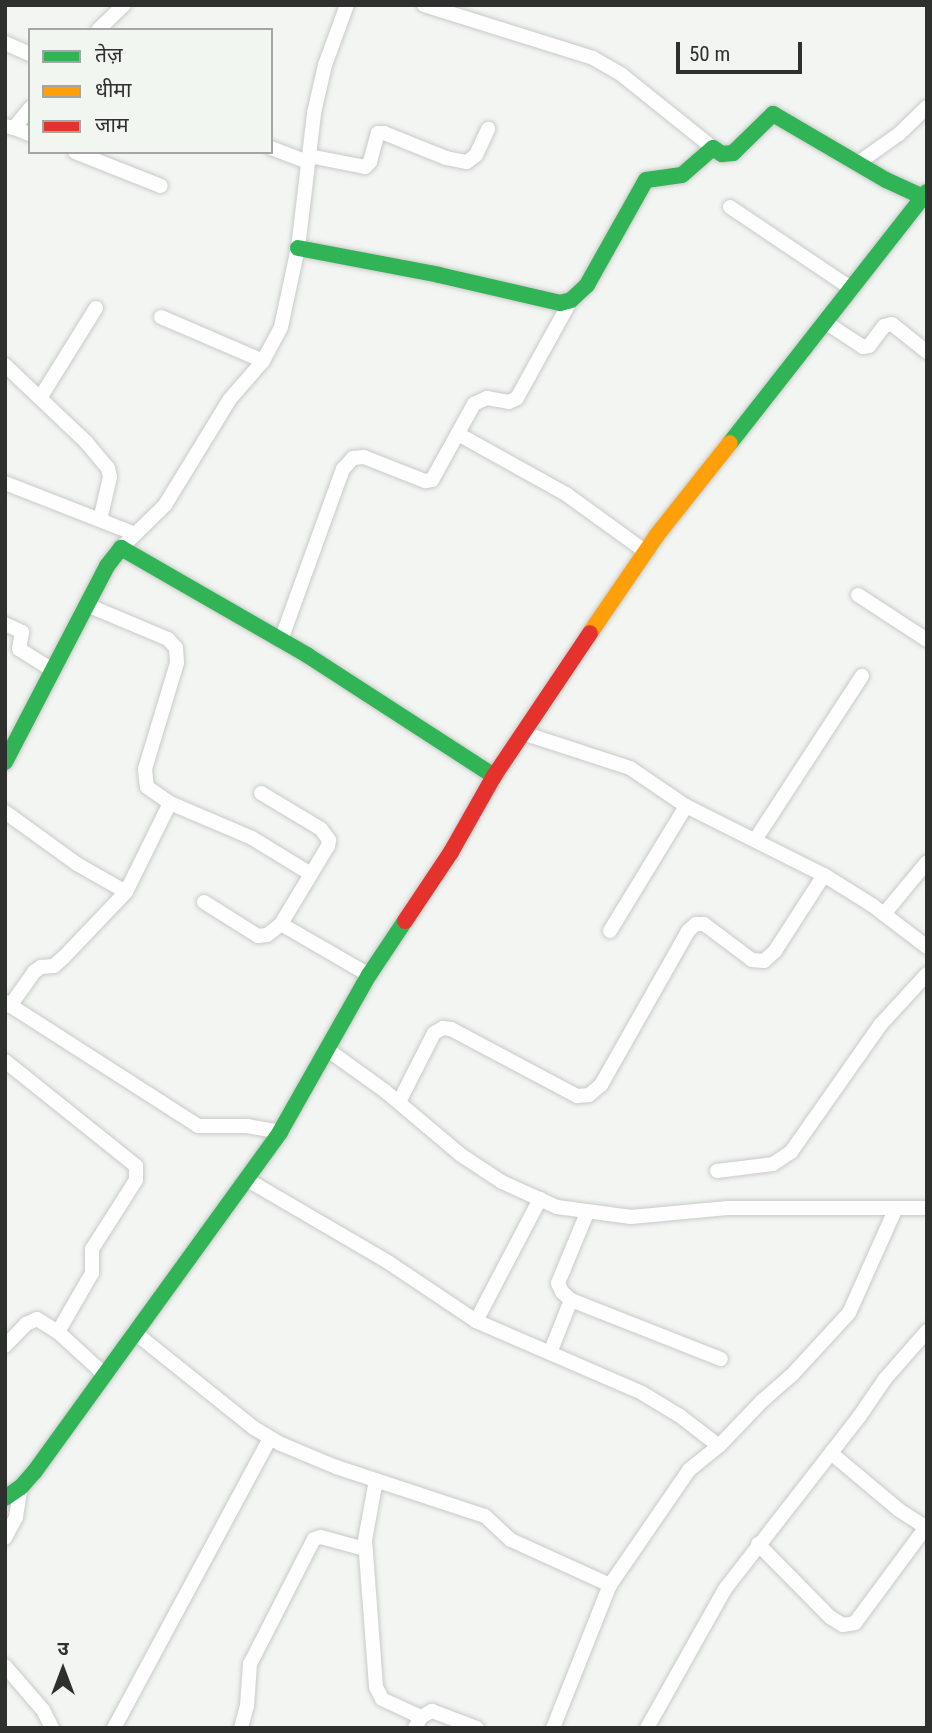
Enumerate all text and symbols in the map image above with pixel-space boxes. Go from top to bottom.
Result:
legend [28,28,273,154]
scale bar [680,28,806,72]
text: 50 m [689,42,730,66]
text: तेज़ [95,43,123,67]
text: धीमा [95,78,131,102]
text: जाम [95,113,129,137]
north arrow [28,1635,98,1705]
text: उ [57,1637,69,1660]

